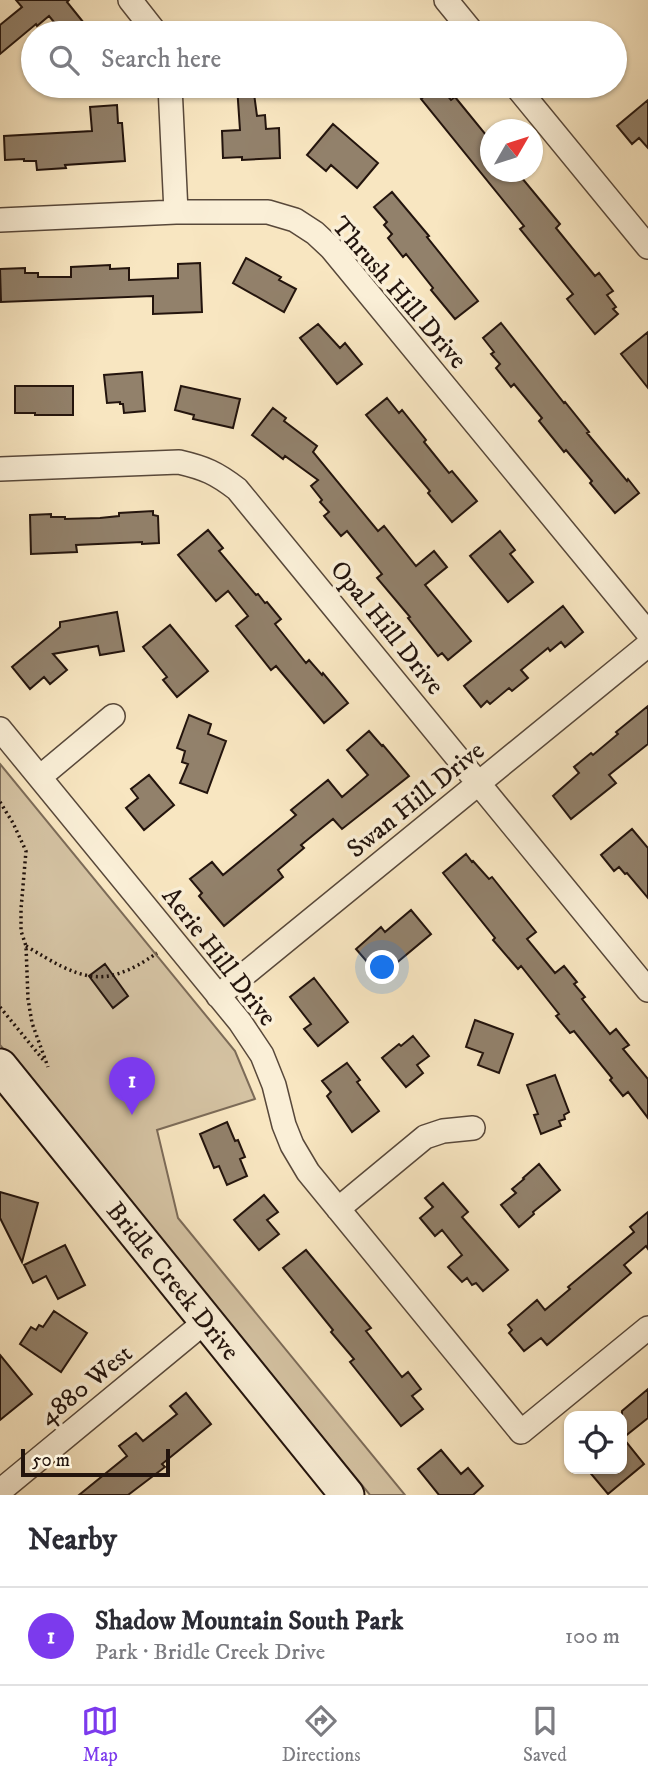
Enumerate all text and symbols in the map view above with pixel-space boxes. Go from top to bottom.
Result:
search box [21,21,627,98]
icon: search [45,41,83,79]
text: Search here [101,43,221,76]
north arrow [480,119,543,182]
street label: Thrush Hill Drive [324,210,474,376]
street label: Opal Hill Drive [323,554,451,702]
street label: Swan Hill Drive [340,735,492,866]
street label: Aerie Hill Drive [154,881,283,1033]
your location [365,950,399,984]
pin: 1 [109,1057,155,1115]
street label: Bridle Creek Drive [98,1196,246,1368]
street label: 4880 West [32,1337,139,1433]
map controls [564,1411,627,1474]
button: locate [564,1411,627,1474]
scale bar [21,1446,170,1478]
text: 50 m [32,1449,70,1472]
text: Nearby [28,1522,117,1559]
text: Shadow Mountain South Park [95,1605,403,1638]
text: 1 [47,1622,55,1651]
text: 100 m [565,1622,620,1651]
text: Park · Bridle Creek Drive [95,1638,325,1667]
tab: Map [81,1702,119,1767]
tab: Directions [282,1702,361,1767]
tab: Saved [523,1702,567,1767]

